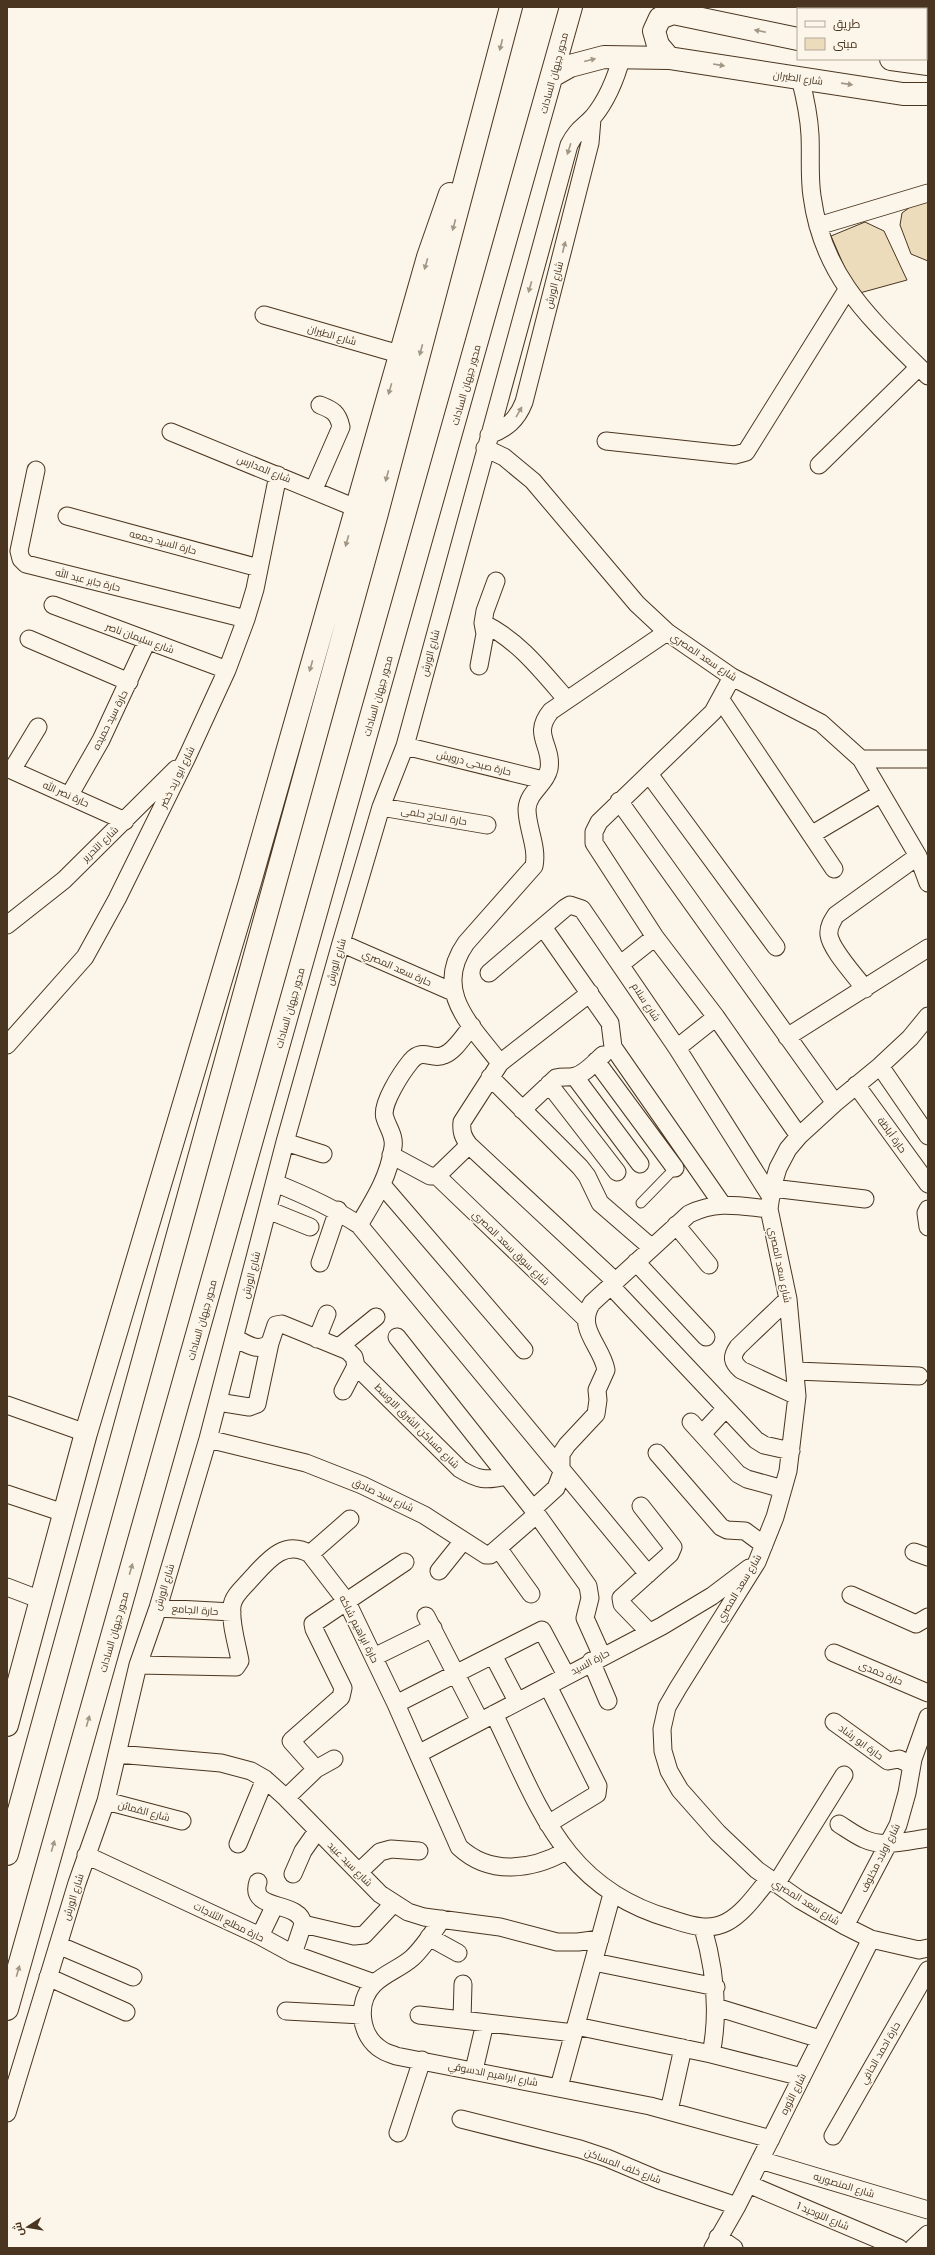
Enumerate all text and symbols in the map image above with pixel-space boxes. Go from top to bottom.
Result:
legend [797,8,927,60]
text: طريق [833,15,861,32]
one-way arrow [754,28,766,34]
street label: محور جيهان السادات [536,31,572,115]
text: مبنى [833,35,858,52]
one-way arrow [498,39,504,51]
one-way arrow [583,57,596,63]
one-way arrow [712,62,725,68]
street label: شارع الطيران [772,67,824,89]
one-way arrow [841,81,853,87]
one-way arrow [565,143,571,155]
one-way arrow [451,218,457,231]
one-way arrow [561,240,567,252]
one-way arrow [422,258,428,270]
street label: شارع الورش [541,260,567,310]
one-way arrow [527,281,533,293]
street label: شارع الطيران [306,321,358,349]
street label: محور جيهان السادات [447,343,485,427]
one-way arrow [418,345,424,357]
one-way arrow [387,383,393,395]
one-way arrow [515,406,522,418]
street label: شارع المدارس [235,451,293,487]
one-way arrow [384,470,390,482]
street label: حارة السيد جمعه [128,526,198,558]
one-way arrow [344,535,350,547]
street label: حارة جابر عبد الله [54,565,122,595]
street label: شارع سليمان ناصر [103,618,176,657]
street label: شارع الورش [417,628,443,678]
street label: شارع سعد المصري [668,629,740,685]
street label: محور جيهان السادات [359,654,397,738]
one-way arrow [308,660,314,672]
street label: حارة سيد حميده [88,687,132,753]
street label: شارع ابو زيد خضر [155,744,198,811]
street label: حارة صبحى درويش [435,746,513,780]
street label: حارة نصر الله [40,777,92,811]
street label: حارة الحاج حلمى [400,803,468,829]
street label: شارع التحرير [78,823,122,866]
street label: شارع الورش [322,937,350,987]
street label: حارة سعد المصري [360,946,434,990]
street label: محور جيهان السادات [271,966,309,1050]
street label: شارع سلام [628,980,664,1024]
street label: حارة أباظة [874,1114,910,1156]
street label: شارع سوق سعد المصري [469,1207,553,1289]
street label: شارع سعد المصري [765,1226,795,1304]
street label: شارع الورش [238,1250,264,1300]
street label: محور جيهان السادات [183,1278,221,1362]
street label: شارع مساكن الشرق الاوسط [371,1380,463,1472]
street label: شارع سيد صادق [350,1474,416,1516]
street label: شارع سعد المصري [713,1551,765,1625]
street label: شارع الورش [150,1562,178,1612]
one-way arrow [128,1563,134,1575]
street label: محور جيهان السادات [95,1590,133,1674]
street label: حارة ابراهيم شاكه [335,1593,383,1665]
street label: حارة الجامع [171,1601,219,1619]
street label: حارة السيد [568,1646,612,1678]
street label: حارة حمدى [857,1657,905,1689]
one-way arrow [85,1715,91,1727]
street label: حارة ابو رشاد [836,1721,886,1763]
street label: شارع القمائن [116,1797,172,1825]
street label: شارع اولاد مخلوف [856,1821,904,1895]
street label: شارع سيد عبيد [324,1838,376,1890]
one-way arrow [50,1840,56,1852]
street label: شارع الورش [58,1872,88,1922]
street label: شارع سعد المصري [769,1875,843,1929]
street label: حارة مطلع الثلاجات [191,1898,267,1946]
one-way arrow [15,1965,21,1977]
street label: حارة احمد الحافي [856,2019,904,2087]
street label: شارع ابراهيم الدسوقي [447,2058,539,2090]
street label: شارع الثوره [776,2071,810,2117]
street label: شارع خلف المساكن [583,2145,663,2187]
street label: شارع المنصوريه [812,2169,876,2201]
street label: شارع التوحيد 1 [794,2198,852,2234]
north arrow [8,2207,48,2247]
text: ش [9,2221,28,2238]

